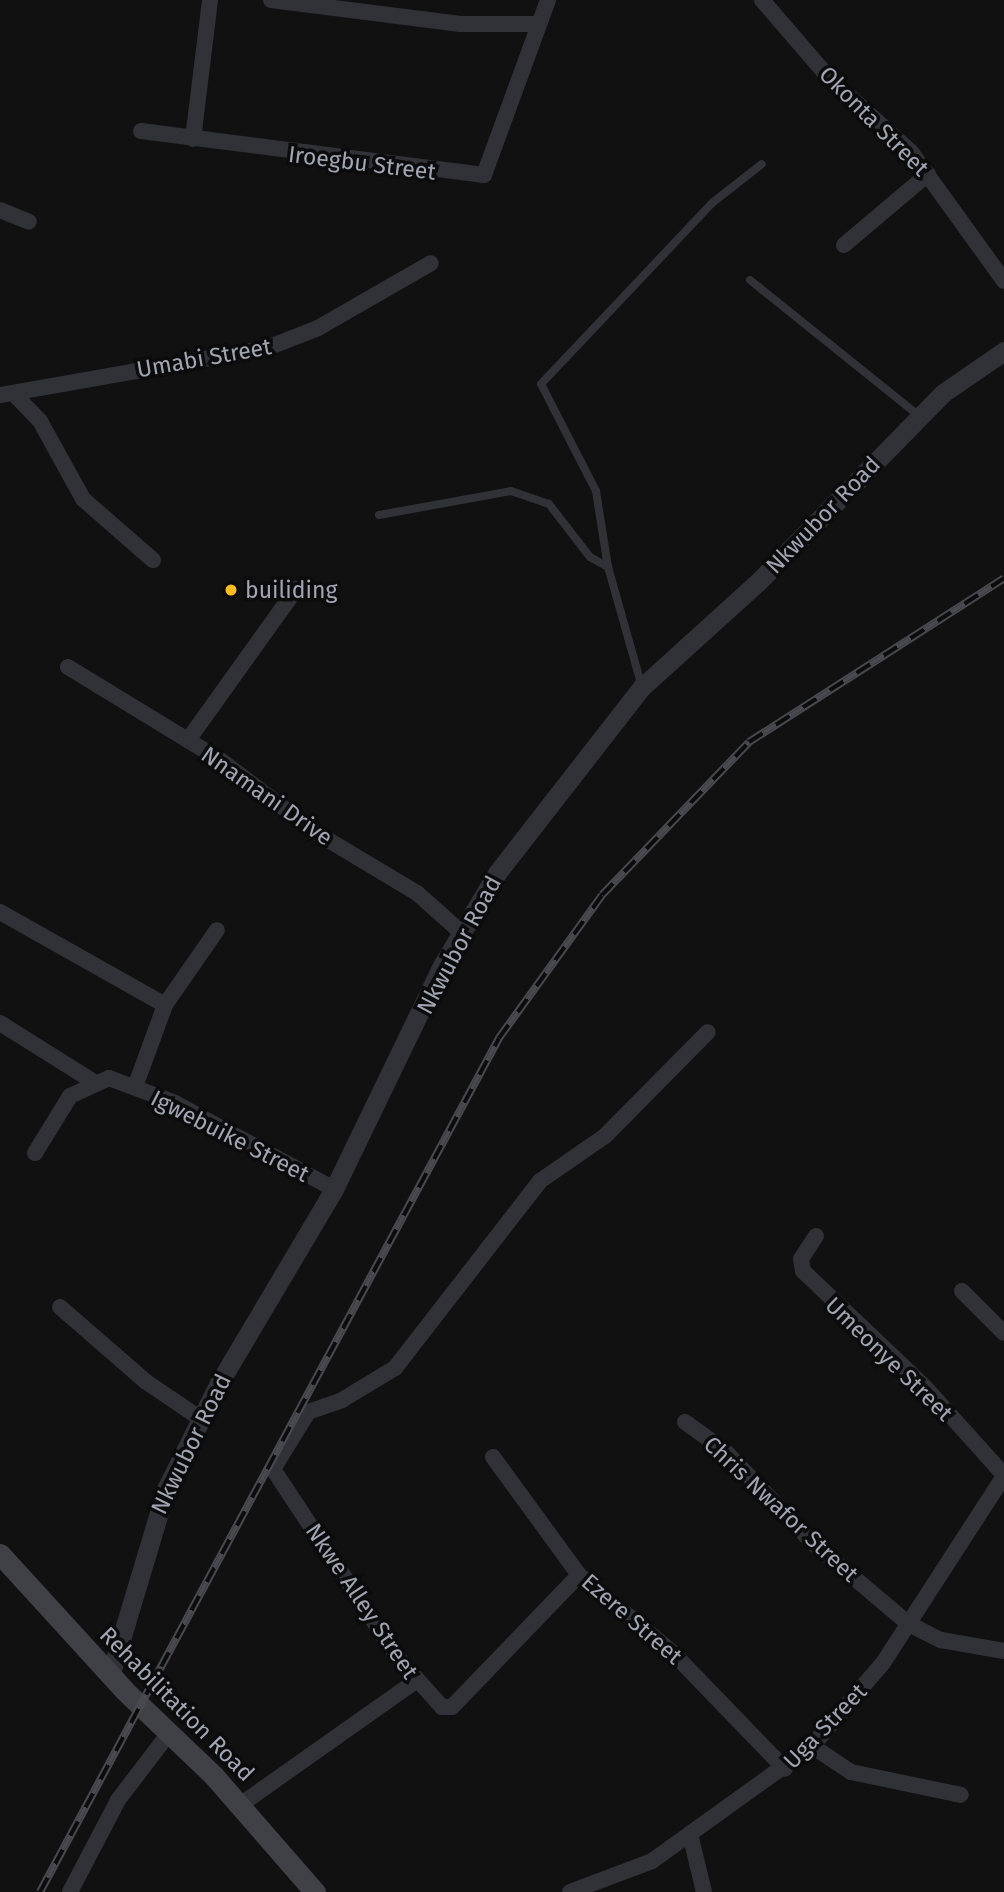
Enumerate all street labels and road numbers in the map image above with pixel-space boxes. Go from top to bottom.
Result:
street label: Okonta Street [813,60,935,182]
street label: Iroegbu Street [287,140,437,186]
street label: Umabi Street [135,333,273,383]
street label: Nkwubor Road [760,451,886,579]
street label: Nnamani Drive [196,741,338,851]
street label: Nkwubor Road [411,871,507,1019]
street label: Igwebuike Street [146,1084,314,1188]
street label: Umeonye Street [820,1291,958,1427]
street label: Nkwubor Road [145,1369,237,1519]
street label: Chris Nwafor Street [698,1430,864,1588]
street label: Nkwe Alley Street [300,1518,424,1684]
street label: Ezere Street [576,1568,688,1670]
street label: Rehabilitation Road [94,1621,260,1787]
street label: Uga Street [778,1678,872,1774]

